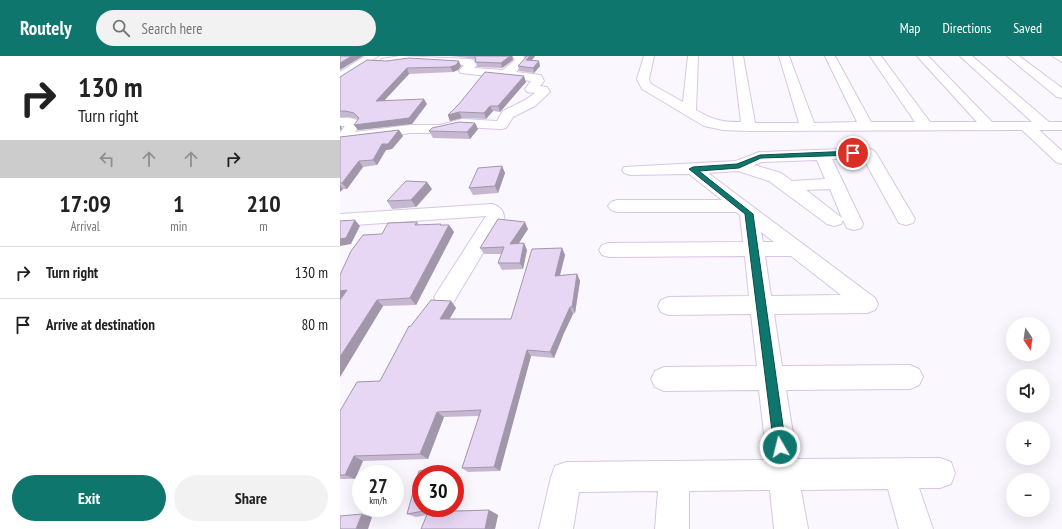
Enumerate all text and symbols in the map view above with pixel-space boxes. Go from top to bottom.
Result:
search box [96,10,376,46]
text: Routely [20,16,72,40]
icon: search [110,17,132,39]
text: Search here [142,19,203,38]
text: Map [900,19,920,37]
text: Directions [942,19,991,37]
text: Saved [1013,19,1042,37]
text: 130 m [78,68,142,105]
icon: right [12,72,64,124]
text: Turn right [78,104,138,127]
pin [836,136,870,170]
icon: arrive [842,142,864,164]
icon: left [96,148,118,170]
icon: ahead [138,148,160,170]
icon: ahead [180,148,202,170]
icon: right [222,148,244,170]
text: 17:09 [59,188,111,219]
text: 1 [173,188,184,219]
text: 210 [246,188,281,219]
text: Arrival [70,218,100,235]
text: min [170,218,187,235]
text: m [259,218,268,235]
icon: right [12,262,34,284]
text: Turn right [46,263,98,282]
text: 130 m [295,263,328,282]
icon: arrive [12,314,34,336]
text: Arrive at destination [46,315,155,334]
text: 80 m [302,315,328,334]
north arrow [1006,317,1050,361]
map controls [1006,317,1050,517]
button: sound [1006,369,1050,413]
button: + [1006,421,1050,465]
position arrow [759,426,801,468]
speed limit sign: 30 [412,465,464,517]
text: 27 [368,473,388,499]
button: − [1006,473,1050,517]
button: Exit [12,475,166,521]
button: Share [174,475,328,521]
text: km/h [369,494,387,507]

